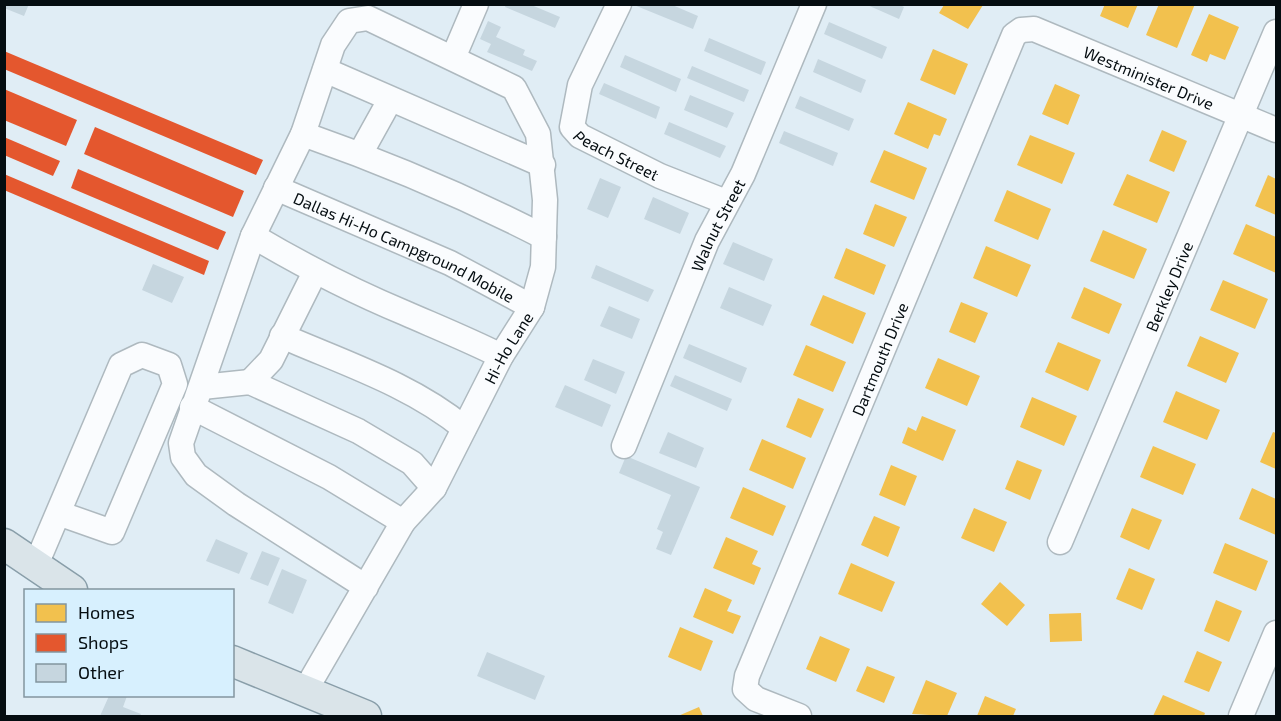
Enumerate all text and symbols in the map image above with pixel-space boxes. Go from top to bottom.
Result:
street label: Westminister Drive [1081,41,1217,113]
street label: Peach Street [570,126,662,184]
street label: Walnut Street [686,175,748,274]
street label: Dallas Hi-Ho Campground Mobile [291,187,518,305]
street label: Berkley Drive [1141,238,1196,334]
street label: Dartmouth Drive [847,299,911,418]
street label: Hi-Ho Lane [479,308,536,387]
legend [24,589,234,697]
text: Homes [78,601,135,623]
text: Shops [78,631,128,653]
text: Other [78,661,124,683]

